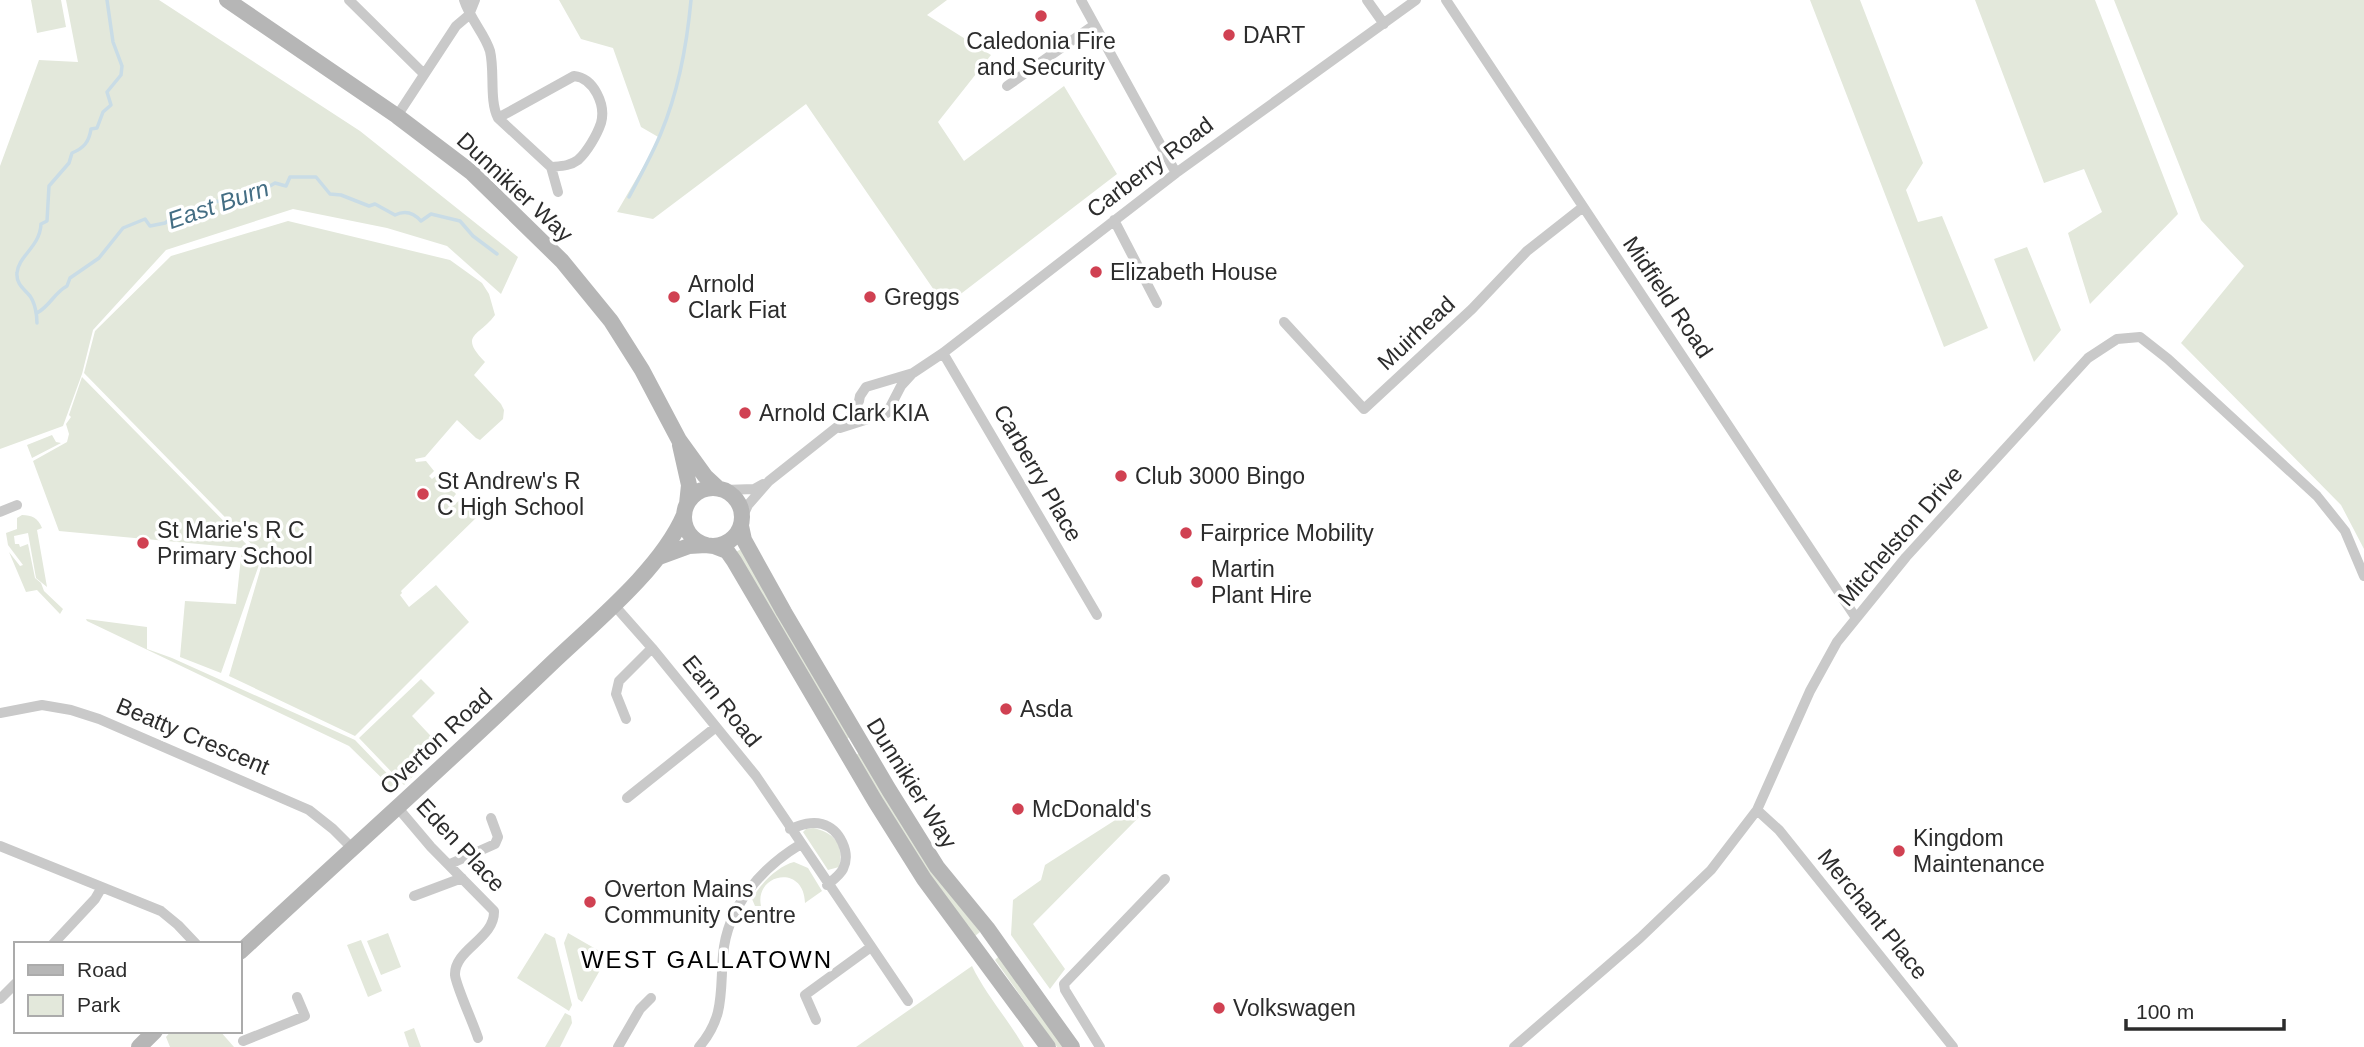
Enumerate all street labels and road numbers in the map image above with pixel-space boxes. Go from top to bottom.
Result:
street label: Carberry Road [1082,111,1218,223]
street label: Dunnikier Way [452,127,579,248]
street label: Midfield Road [1618,231,1718,363]
street label: Muirhead [1372,291,1460,375]
street label: Carberry Place [988,400,1088,546]
street label: Mitchelston Drive [1832,461,1968,611]
street label: Earn Road [677,650,767,752]
street label: Overton Road [375,683,497,799]
street label: Beatty Crescent [113,692,274,780]
street label: Dunnikier Way [862,713,963,853]
street label: Eden Place [411,793,511,897]
street label: Merchant Place [1813,844,1933,984]

